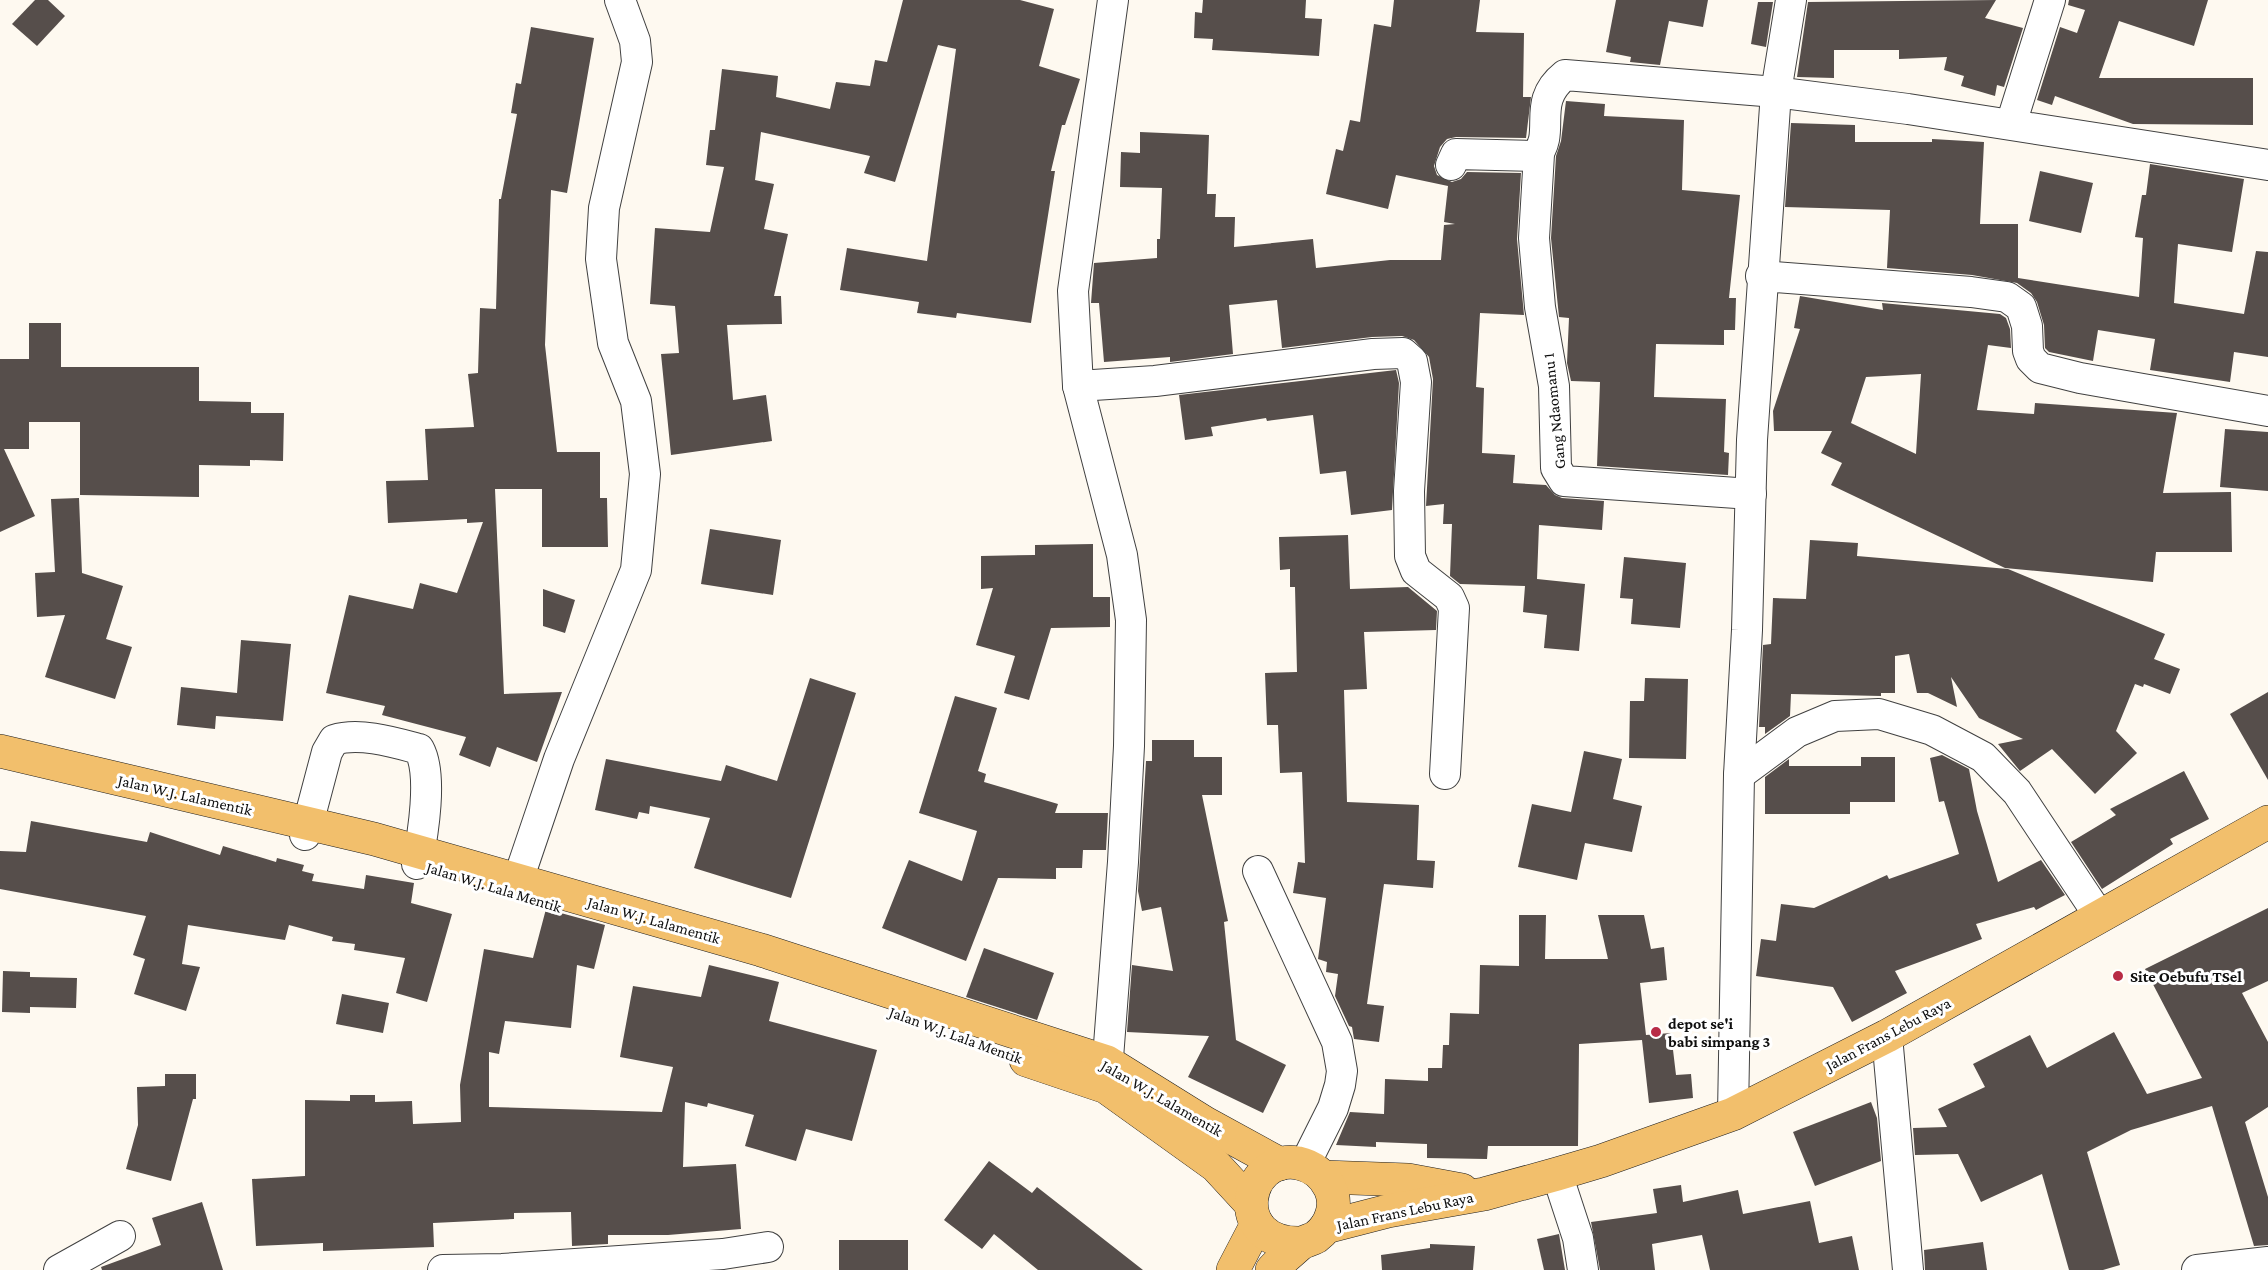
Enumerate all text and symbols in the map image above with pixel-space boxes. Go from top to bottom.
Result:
street label: Gang Ndaomanu 1 [1539,352,1570,470]
street label: Jalan W.J. Lalamentik [114,771,254,820]
street label: Jalan W.J. Lala Mentik [422,858,564,917]
street label: Jalan W.J. Lalamentik [584,892,723,948]
place label: Site Oebufu TSel [2130,968,2242,985]
marker: Site Oebufu TSel [2111,969,2125,983]
street label: Jalan Frans Lebu Raya [1821,994,1954,1076]
street label: Jalan W.J. Lala Mentik [885,1002,1025,1068]
place label: depot se'i babi simpang 3 [1667,1015,1771,1050]
marker: depot se'i babi simpang 3 [1649,1025,1663,1039]
street label: Jalan W.J. Lalamentik [1096,1055,1226,1141]
street label: Jalan Frans Lebu Raya [1333,1188,1476,1235]

